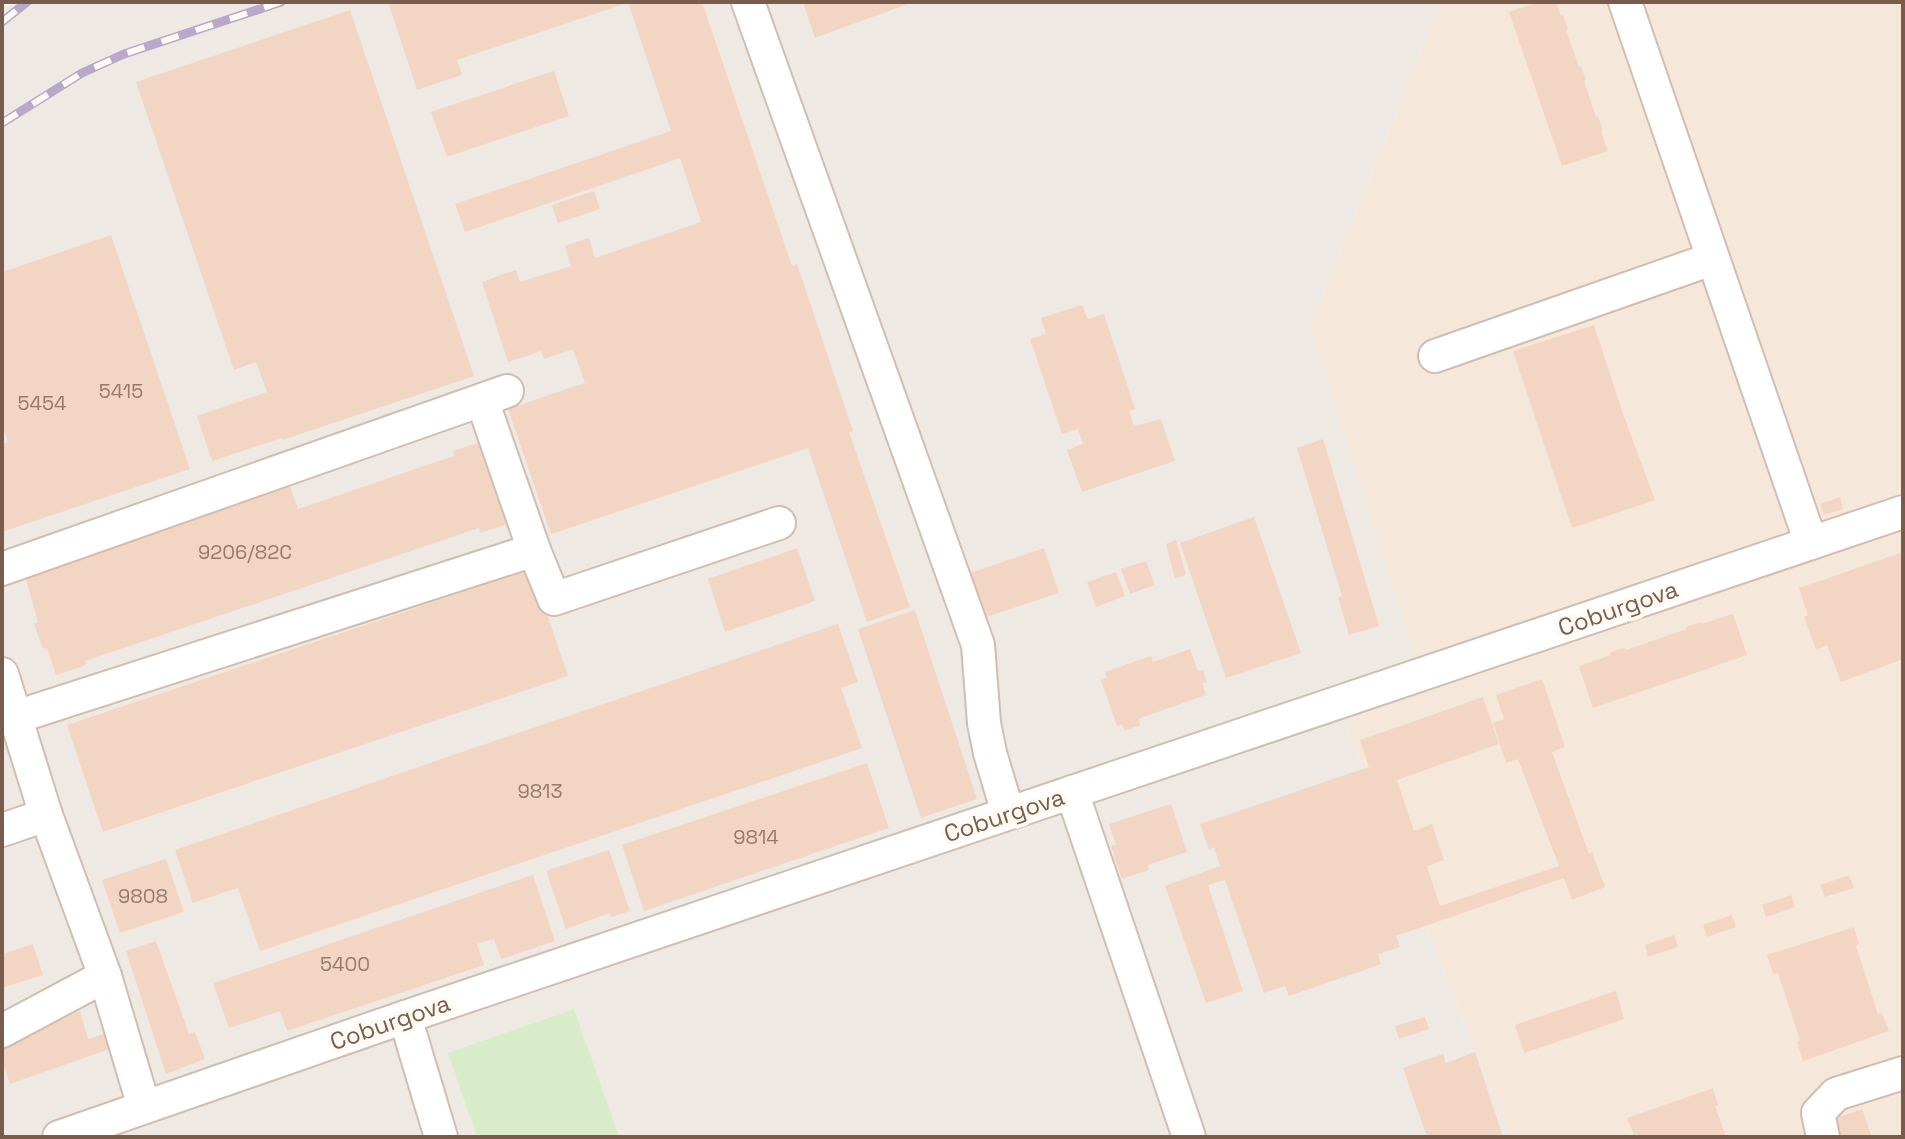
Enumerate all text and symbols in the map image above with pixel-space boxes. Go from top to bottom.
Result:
house number: 5415 [99,378,143,404]
house number: 5454 [18,390,66,416]
house number: 9206/82C [198,539,292,565]
street label: Coburgova [1554,573,1682,643]
house number: 9813 [517,778,563,804]
street label: Coburgova [940,781,1068,849]
house number: 9814 [733,824,779,850]
house number: 9808 [118,883,168,909]
house number: 5400 [320,951,370,977]
street label: Coburgova [326,987,454,1057]

